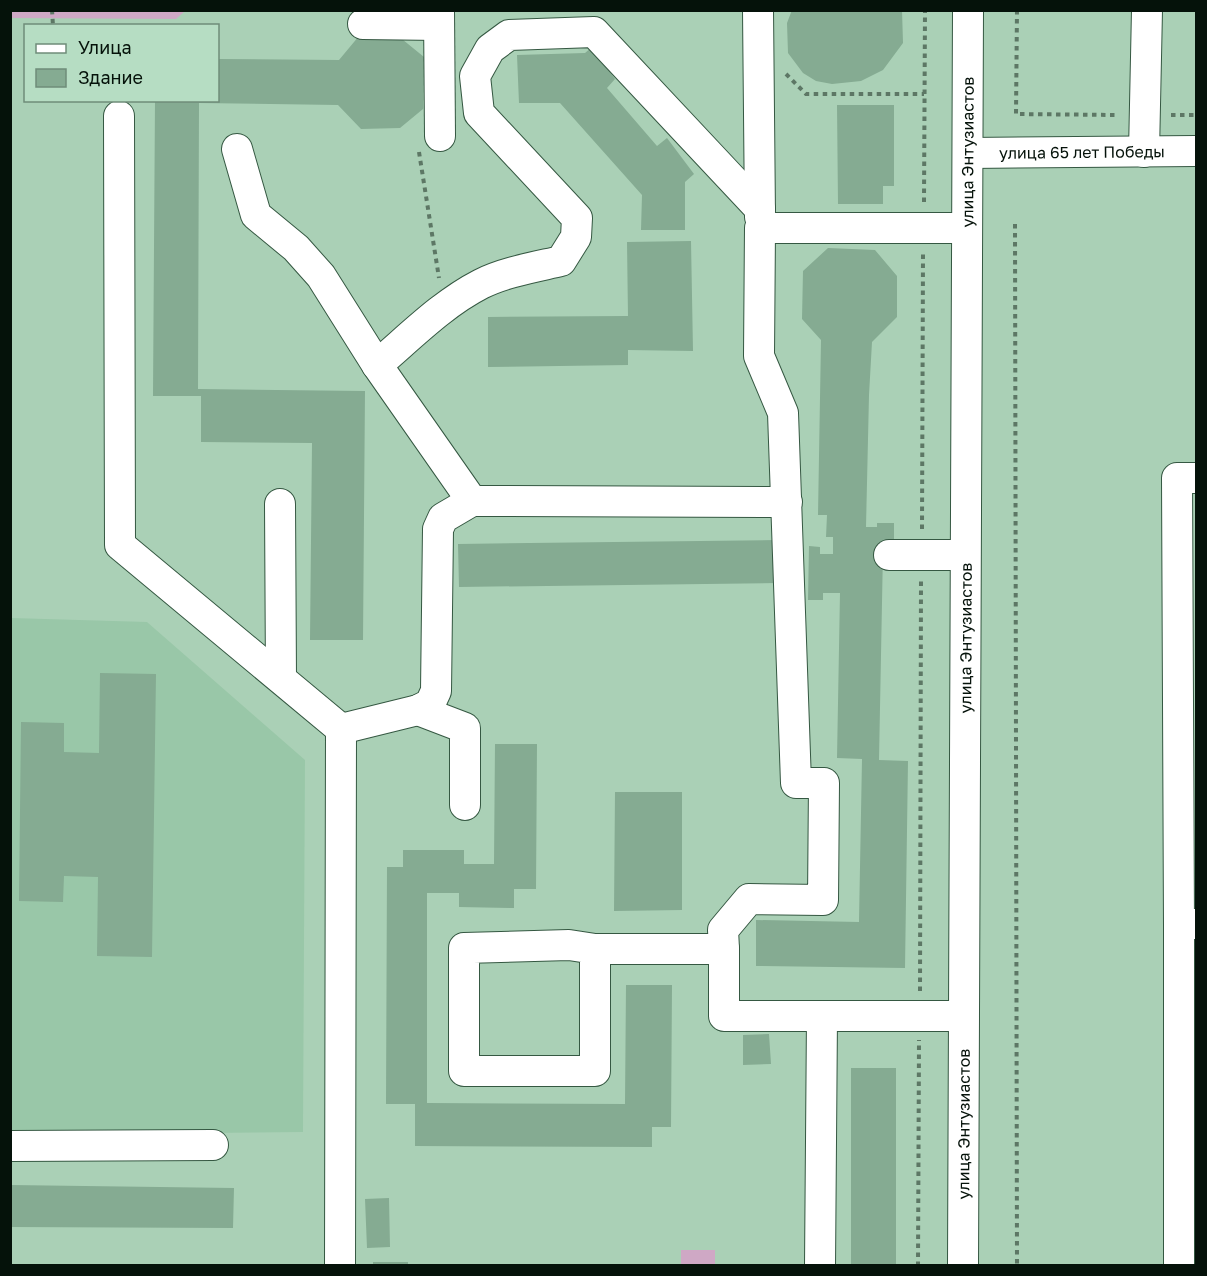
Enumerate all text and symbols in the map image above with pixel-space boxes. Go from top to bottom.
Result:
legend [24,24,219,102]
text: Улица [78,36,132,58]
text: Здание [78,66,143,88]
street label: улица Энтузиастов [957,77,978,227]
street label: улица 65 лет Победы [999,141,1165,163]
street label: улица Энтузиастов [955,563,976,713]
street label: улица Энтузиастов [953,1049,974,1199]

